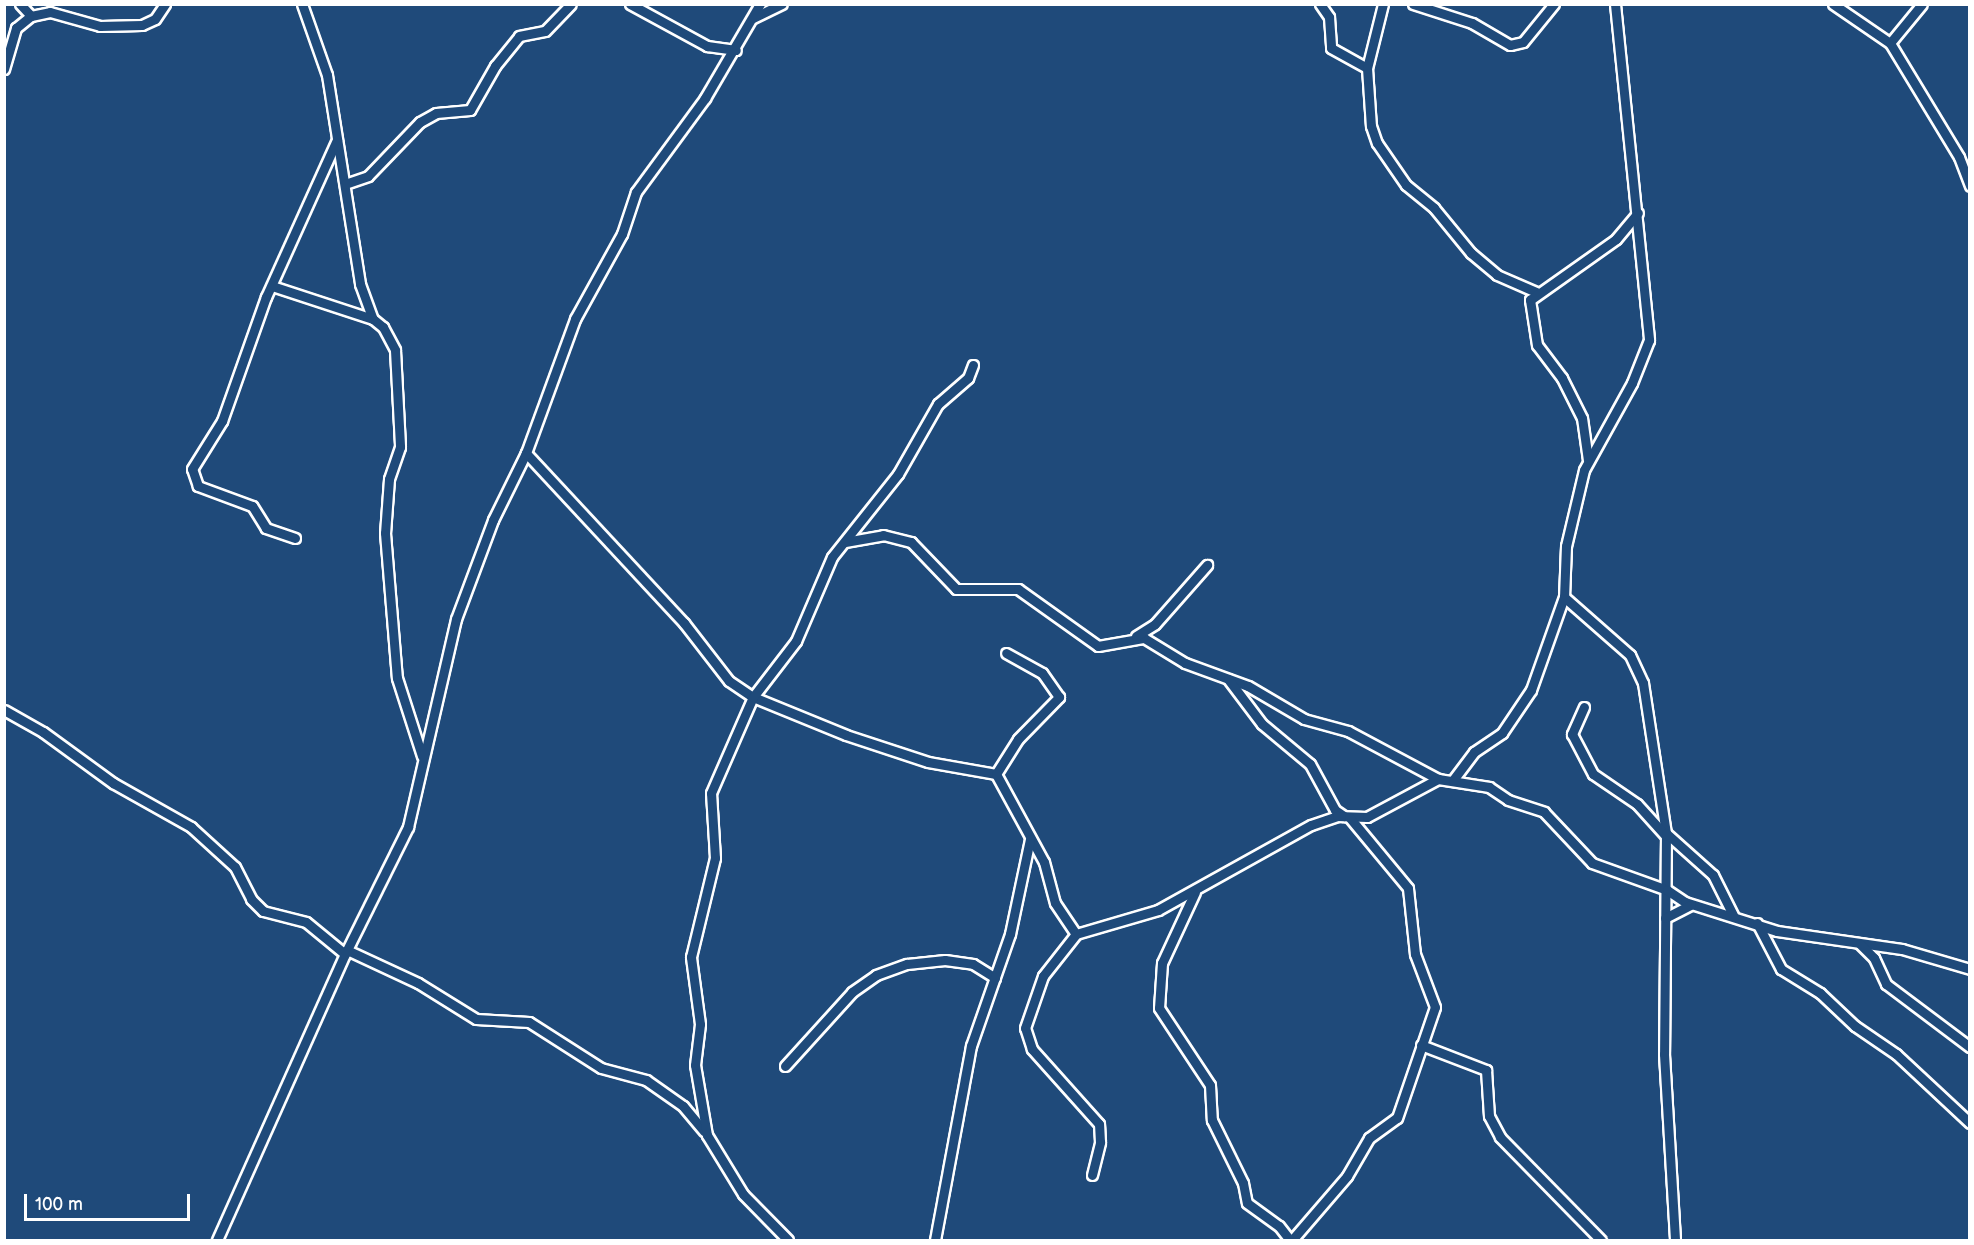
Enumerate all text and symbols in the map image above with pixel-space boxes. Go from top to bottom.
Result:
scale bar [27,1182,194,1220]
text: 100 m [35,1194,83,1215]

